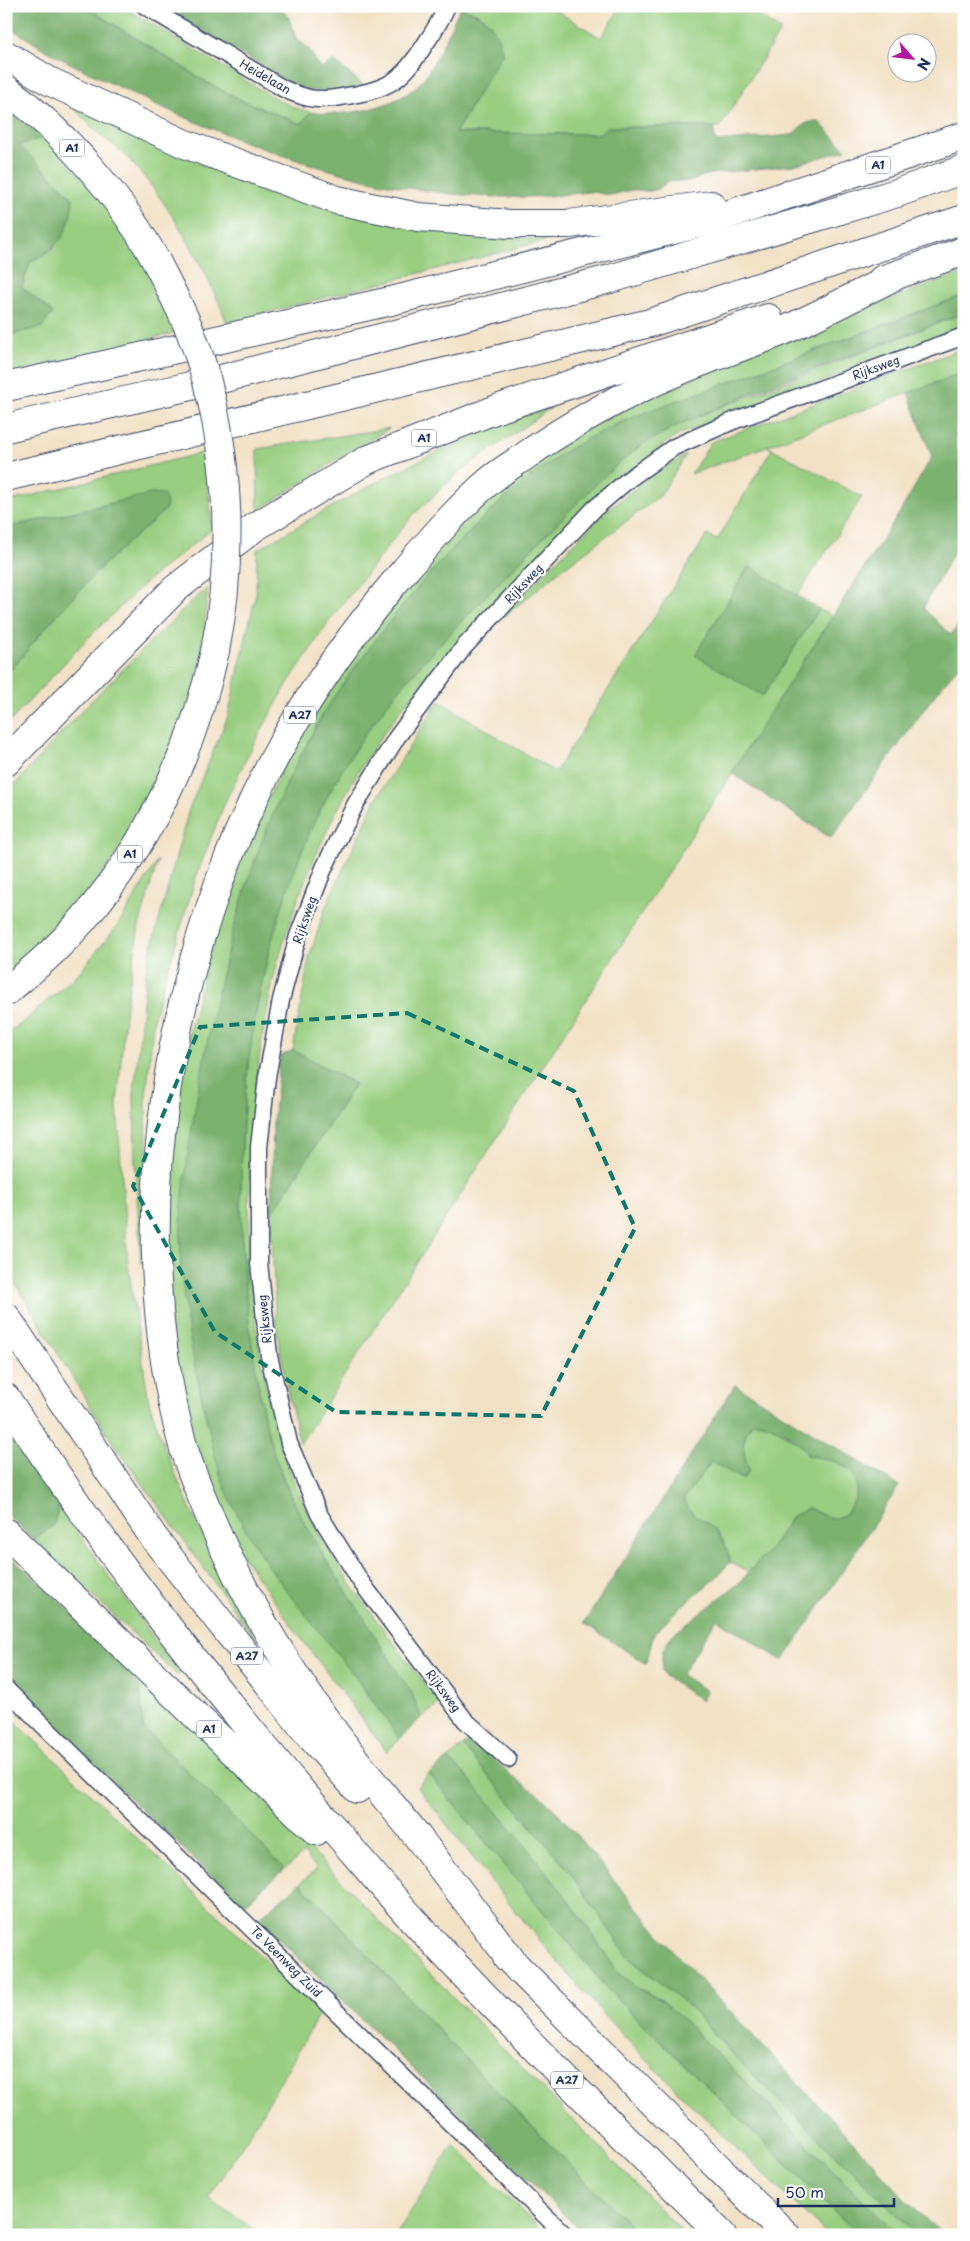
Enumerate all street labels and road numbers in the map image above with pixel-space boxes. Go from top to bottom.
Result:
street label: Heidelaan [236,54,295,98]
road number: A1 [60,140,84,156]
road number: A1 [866,156,890,174]
street label: Rijksweg [849,350,902,384]
road number: A1 [412,429,436,446]
street label: Rijksweg [500,559,547,608]
road number: A27 [284,706,316,724]
road number: A1 [118,846,142,862]
street label: Rijksweg [287,893,321,946]
street label: Rijksweg [252,1294,276,1345]
road number: A27 [231,1648,263,1664]
street label: Rijksweg [422,1665,466,1716]
road number: A1 [196,1720,222,1738]
street label: Te Veenweg Zuid [247,1921,327,2001]
road number: A27 [551,2072,583,2088]

